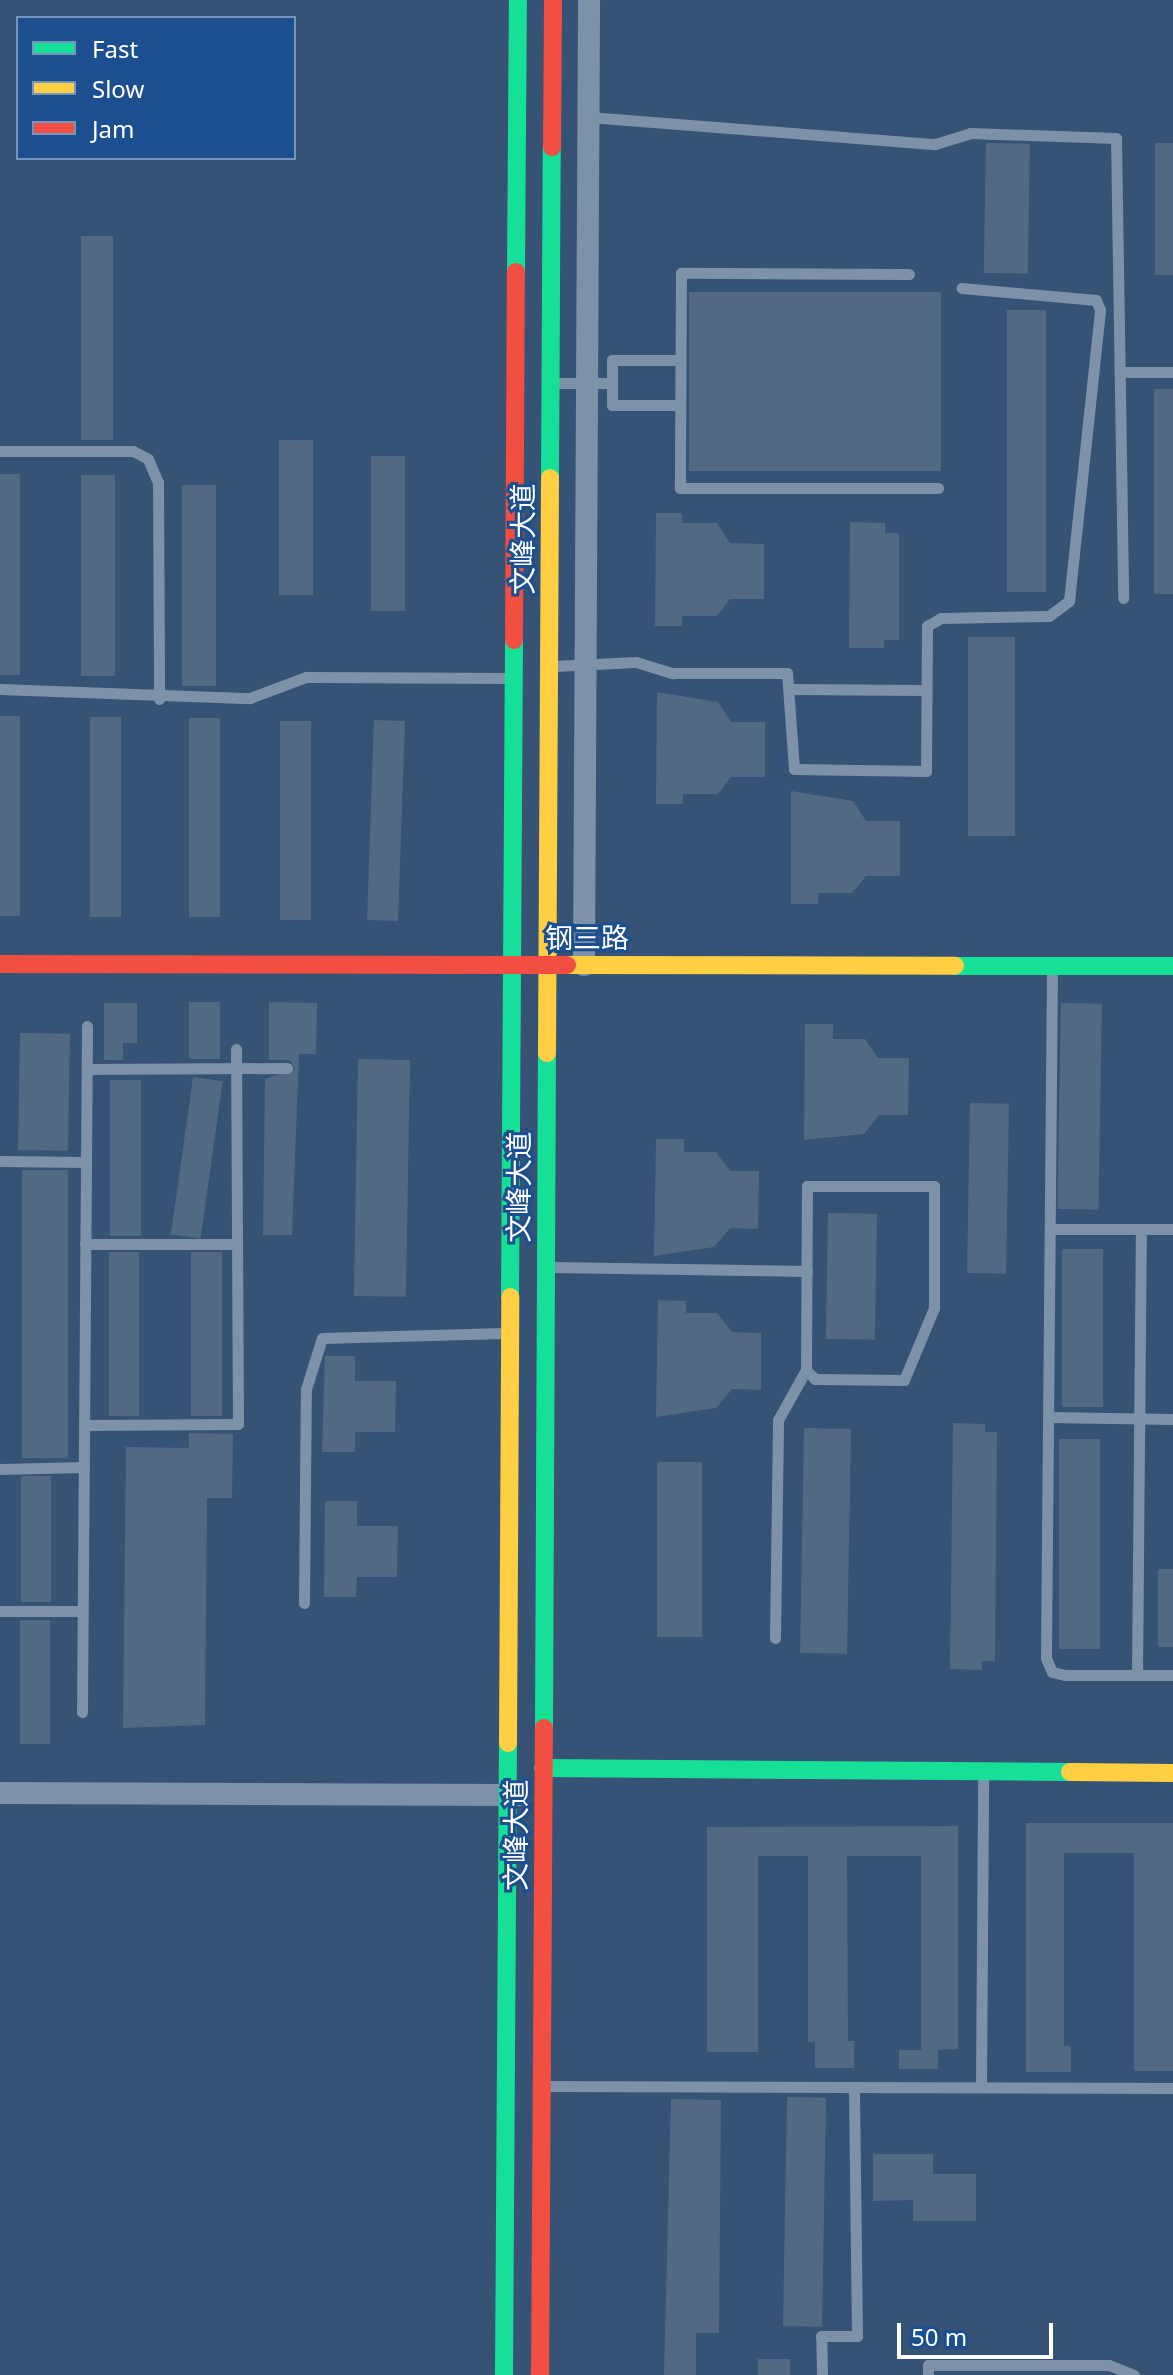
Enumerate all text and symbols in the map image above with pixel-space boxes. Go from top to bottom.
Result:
legend [16,16,296,160]
text: Fast [92,32,138,65]
text: Slow [92,72,144,105]
text: Jam [92,112,134,145]
street label: 文峰大道 [505,483,539,595]
street label: 钢三路 [545,920,629,954]
street label: 文峰大道 [501,1131,535,1243]
street label: 文峰大道 [498,1779,532,1891]
scale bar [901,2307,1057,2357]
text: 50 m [911,2320,967,2353]

